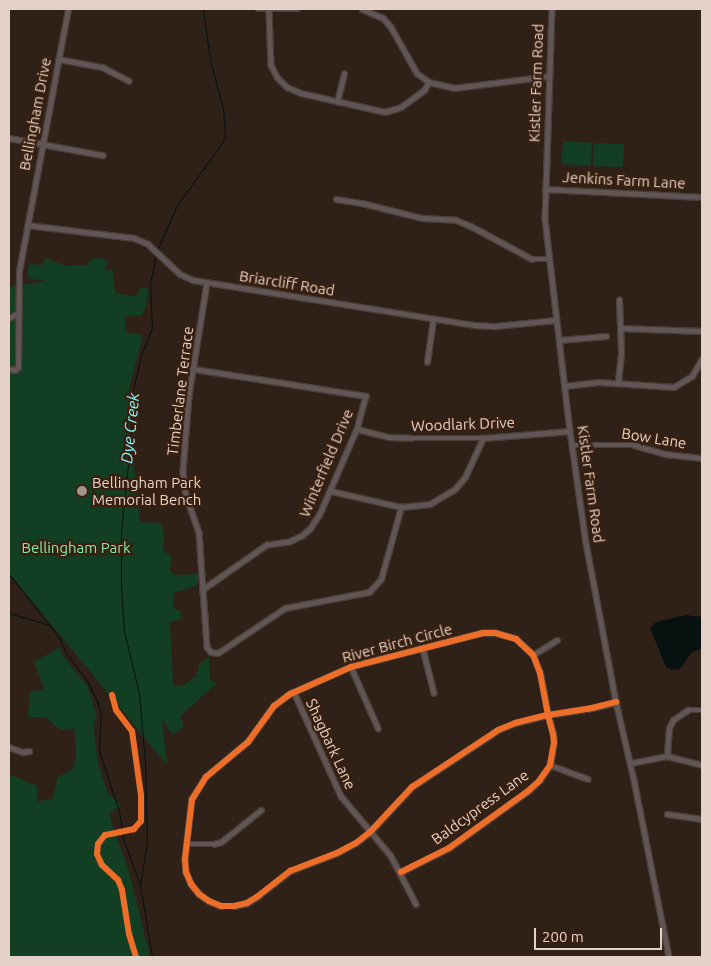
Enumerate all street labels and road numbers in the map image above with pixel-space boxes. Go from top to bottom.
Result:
street label: Kistler Farm Road [525,23,547,143]
street label: Bellingham Drive [15,56,55,172]
street label: Jenkins Farm Lane [562,168,686,192]
street label: Briarcliff Road [238,267,336,299]
street label: Timberlane Terrace [163,325,197,457]
street label: Winterfield Drive [295,406,357,520]
street label: Woodlark Drive [411,413,515,435]
street label: Kistler Farm Road [574,424,608,544]
street label: Bow Lane [620,424,688,452]
street label: River Birch Circle [340,620,454,666]
street label: Shagbark Lane [302,696,360,792]
street label: Baldcypress Lane [428,766,532,848]

